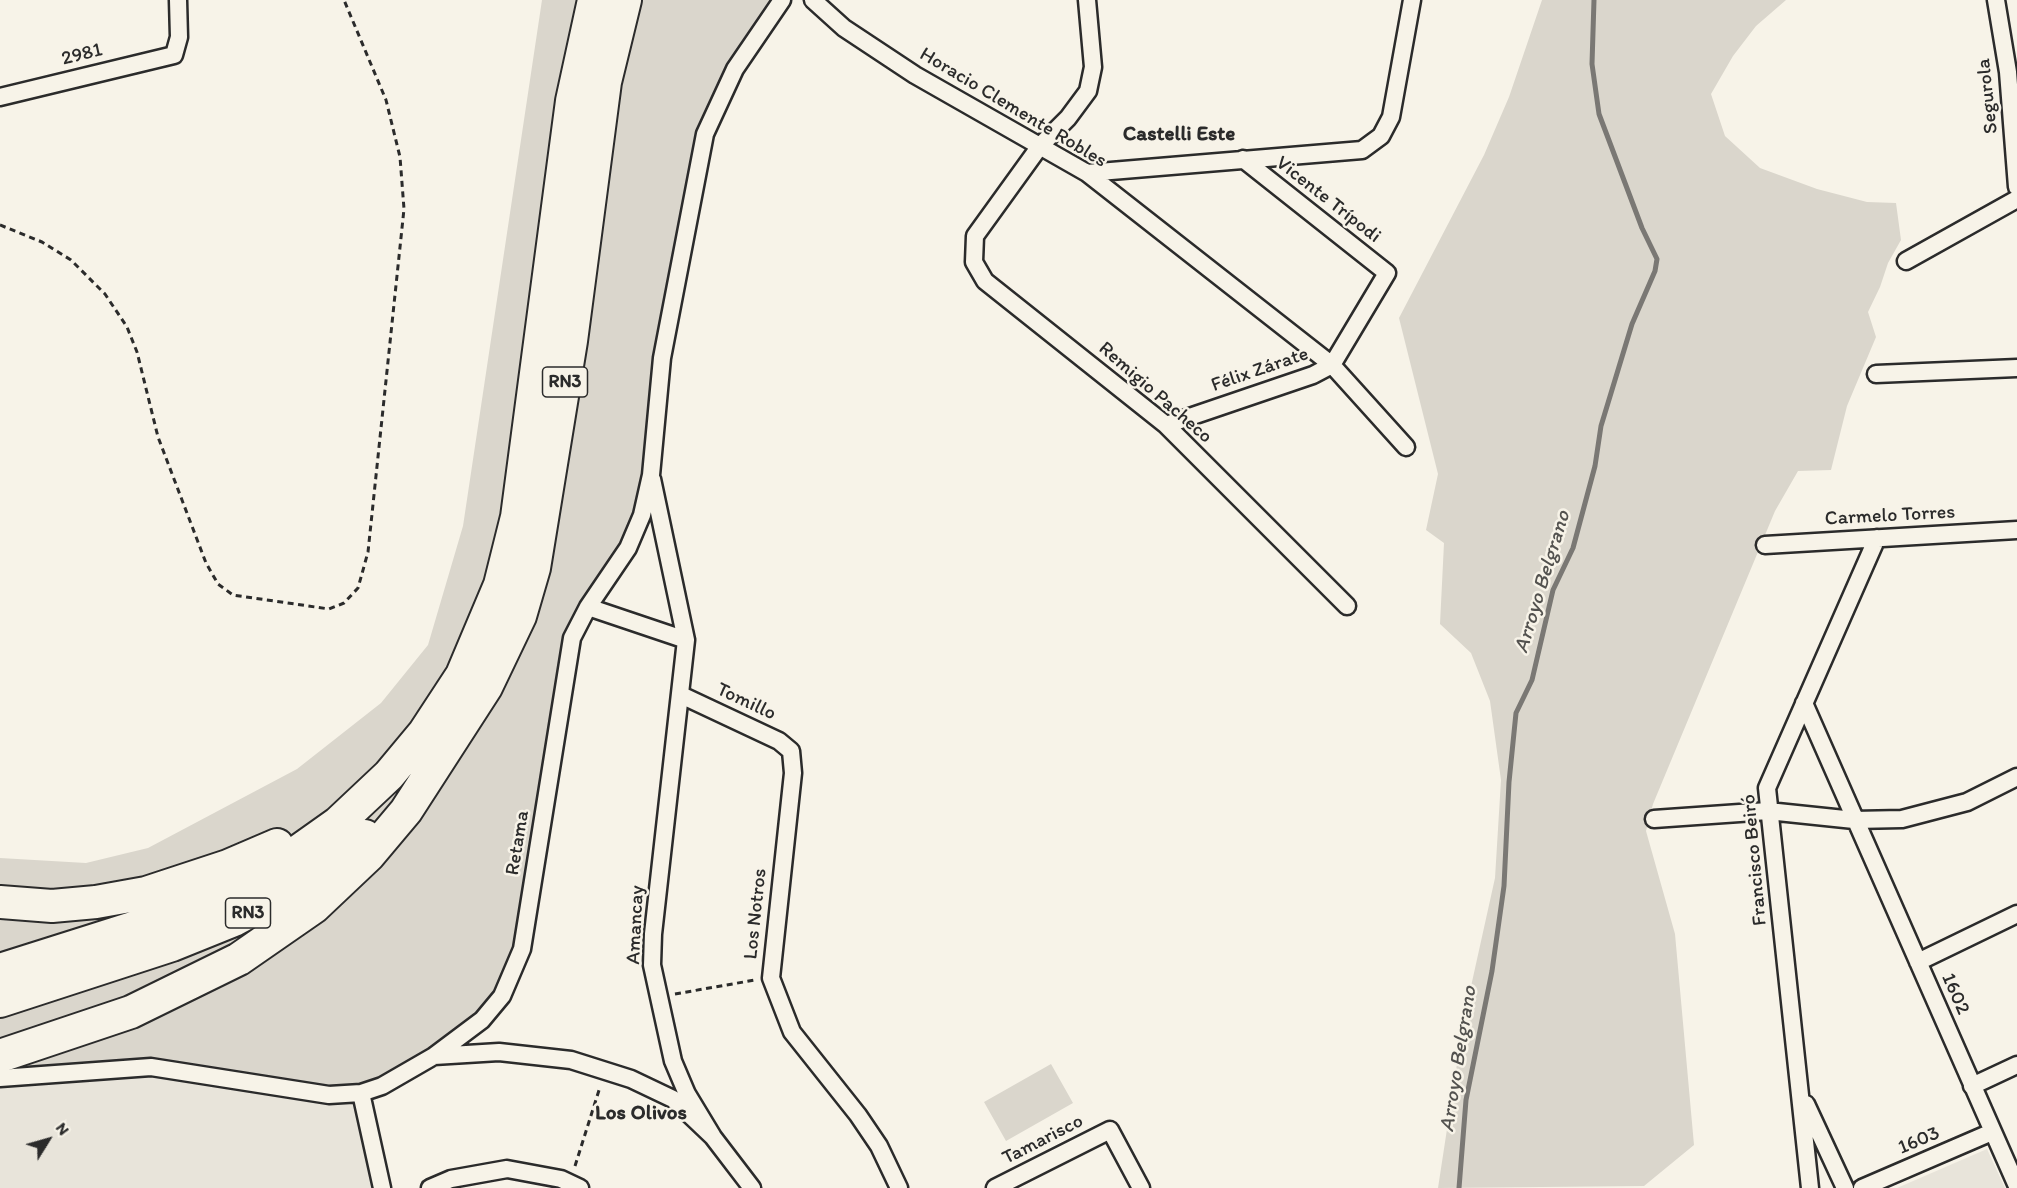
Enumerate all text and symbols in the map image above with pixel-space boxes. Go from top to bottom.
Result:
street label: 2981 [59,38,105,72]
street label: Horacio Clemente Robles [915,43,1111,173]
street label: Segurola [1972,57,2004,135]
district label: Castelli Este [1123,122,1235,148]
street label: Vicente Trípodi [1271,151,1385,249]
street label: Remigio Pacheco [1093,337,1217,449]
street label: Félix Zárate [1208,342,1312,398]
road number: RN3 [542,367,588,397]
street label: Carmelo Torres [1824,501,1956,531]
water label: Arroyo Belgrano [1509,508,1577,656]
street label: Tomillo [712,678,780,726]
street label: Francisco Beiró [1737,793,1773,927]
street label: Retama [501,809,535,877]
street label: Los Notros [739,867,773,961]
street label: Amancay [622,885,650,965]
road number: RN3 [226,898,270,928]
street label: 1602 [1935,970,1975,1018]
water label: Arroyo Belgrano [1435,984,1483,1134]
district label: Los Olivos [595,1101,687,1127]
street label: Tamarisco [999,1109,1087,1171]
north arrow [18,1110,78,1170]
text: N [52,1119,74,1139]
street label: 1603 [1894,1122,1944,1160]

